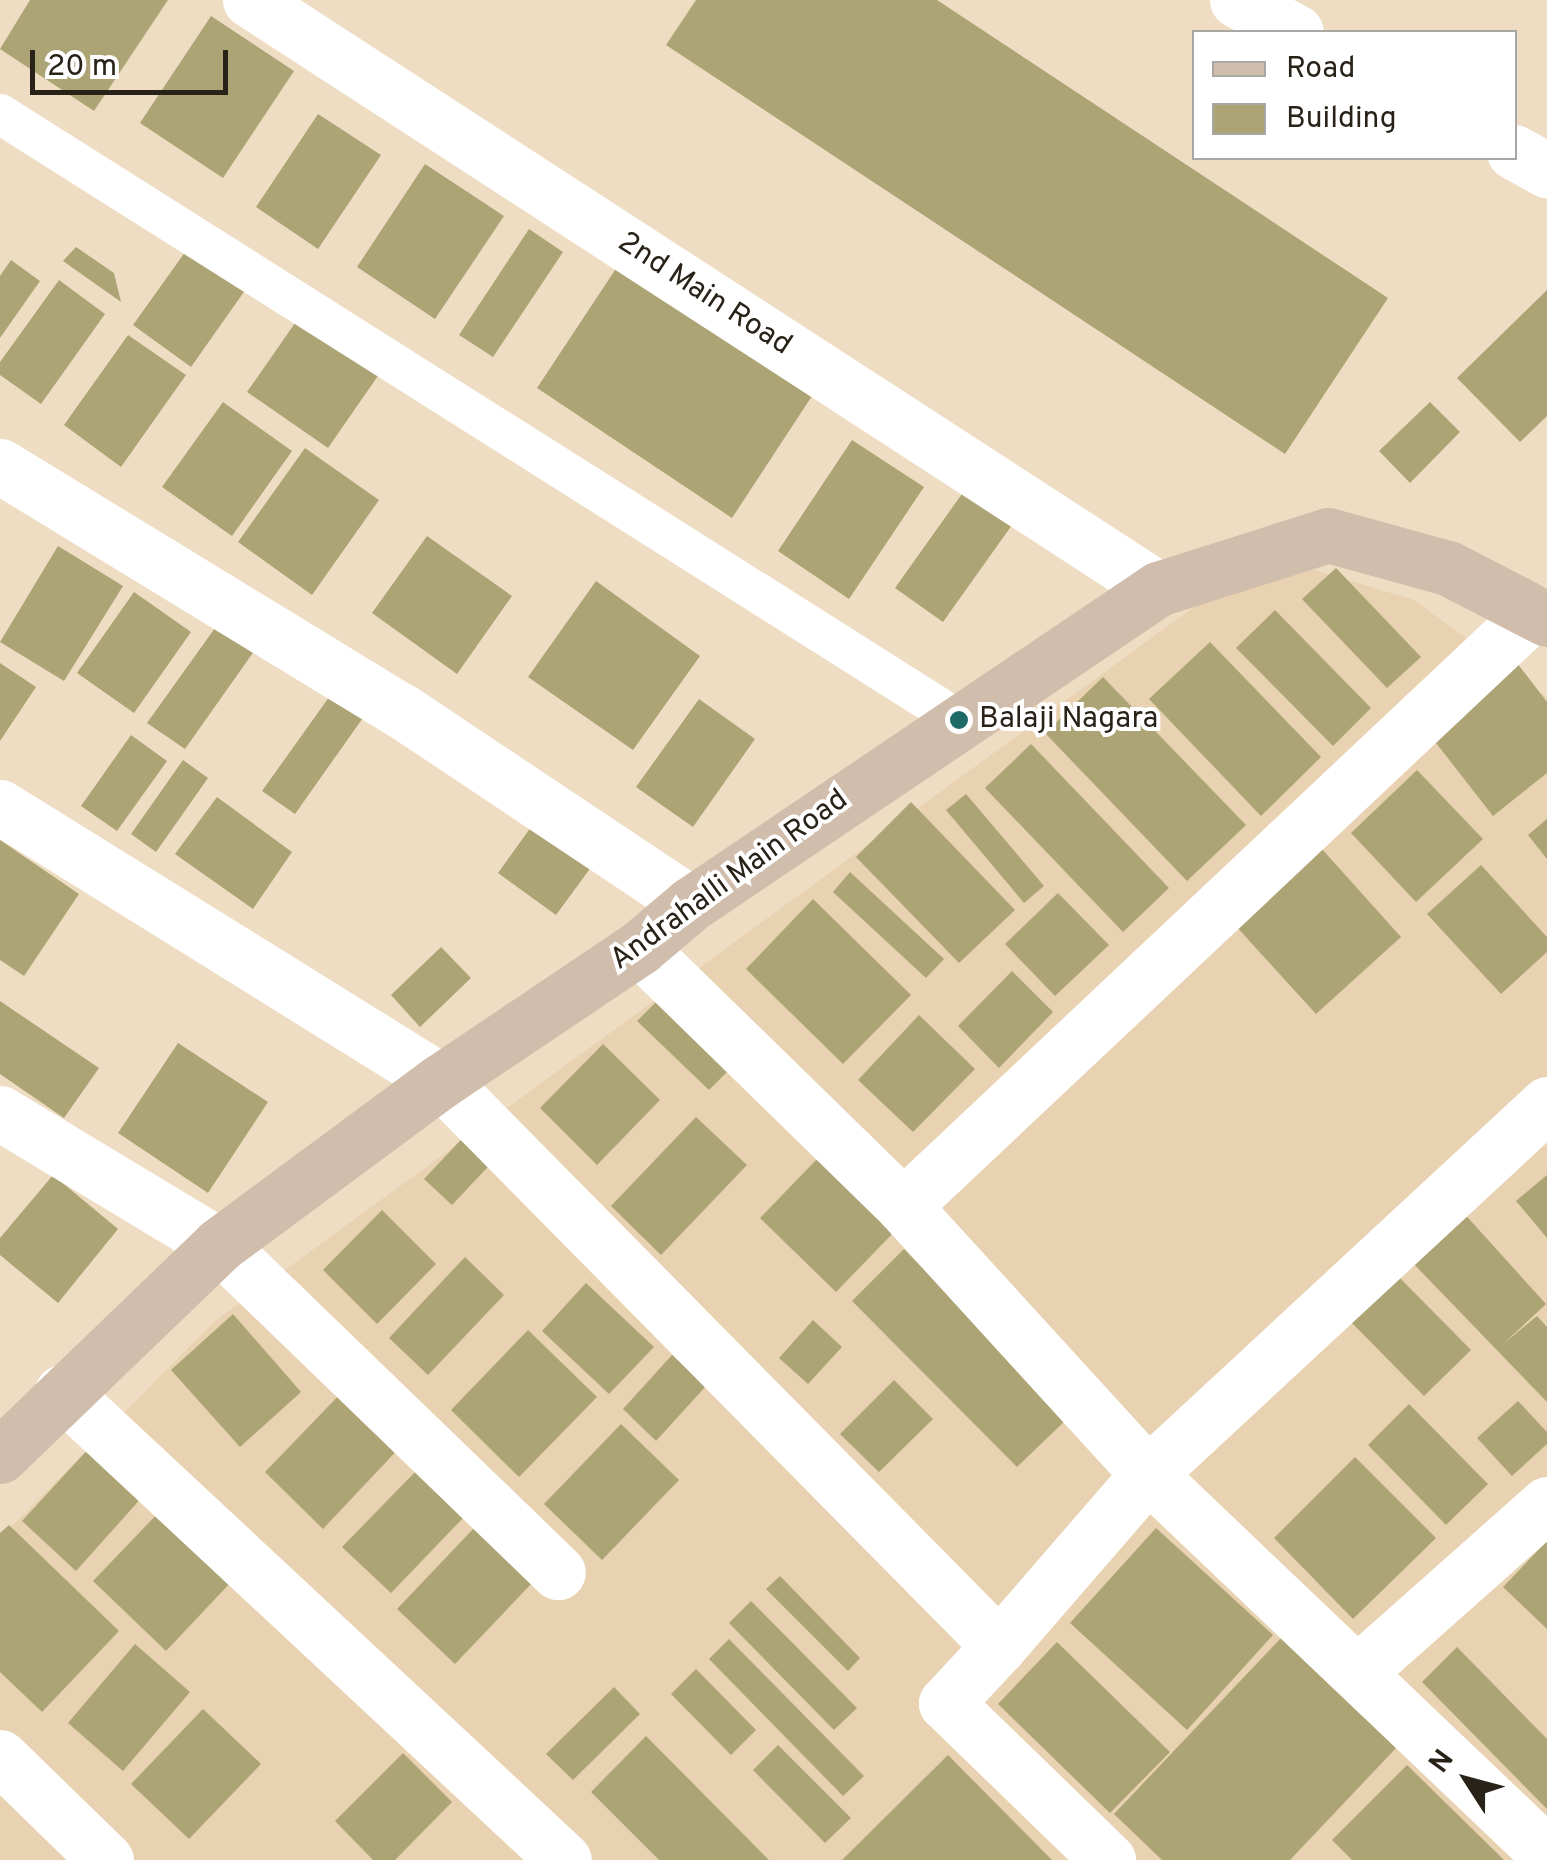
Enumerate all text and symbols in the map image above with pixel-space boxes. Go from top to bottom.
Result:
scale bar [35,30,232,92]
legend [1192,30,1517,160]
text: 20 m [47,49,117,86]
text: Road [1286,51,1355,88]
text: Building [1286,101,1397,138]
street label: 2nd Main Road [610,226,798,364]
place label: Balaji Nagara [979,702,1158,738]
marker: Balaji Nagara [948,709,970,731]
street label: Andrahalli Main Road [604,783,856,979]
north arrow [1417,1730,1517,1830]
text: N [1422,1744,1463,1781]

